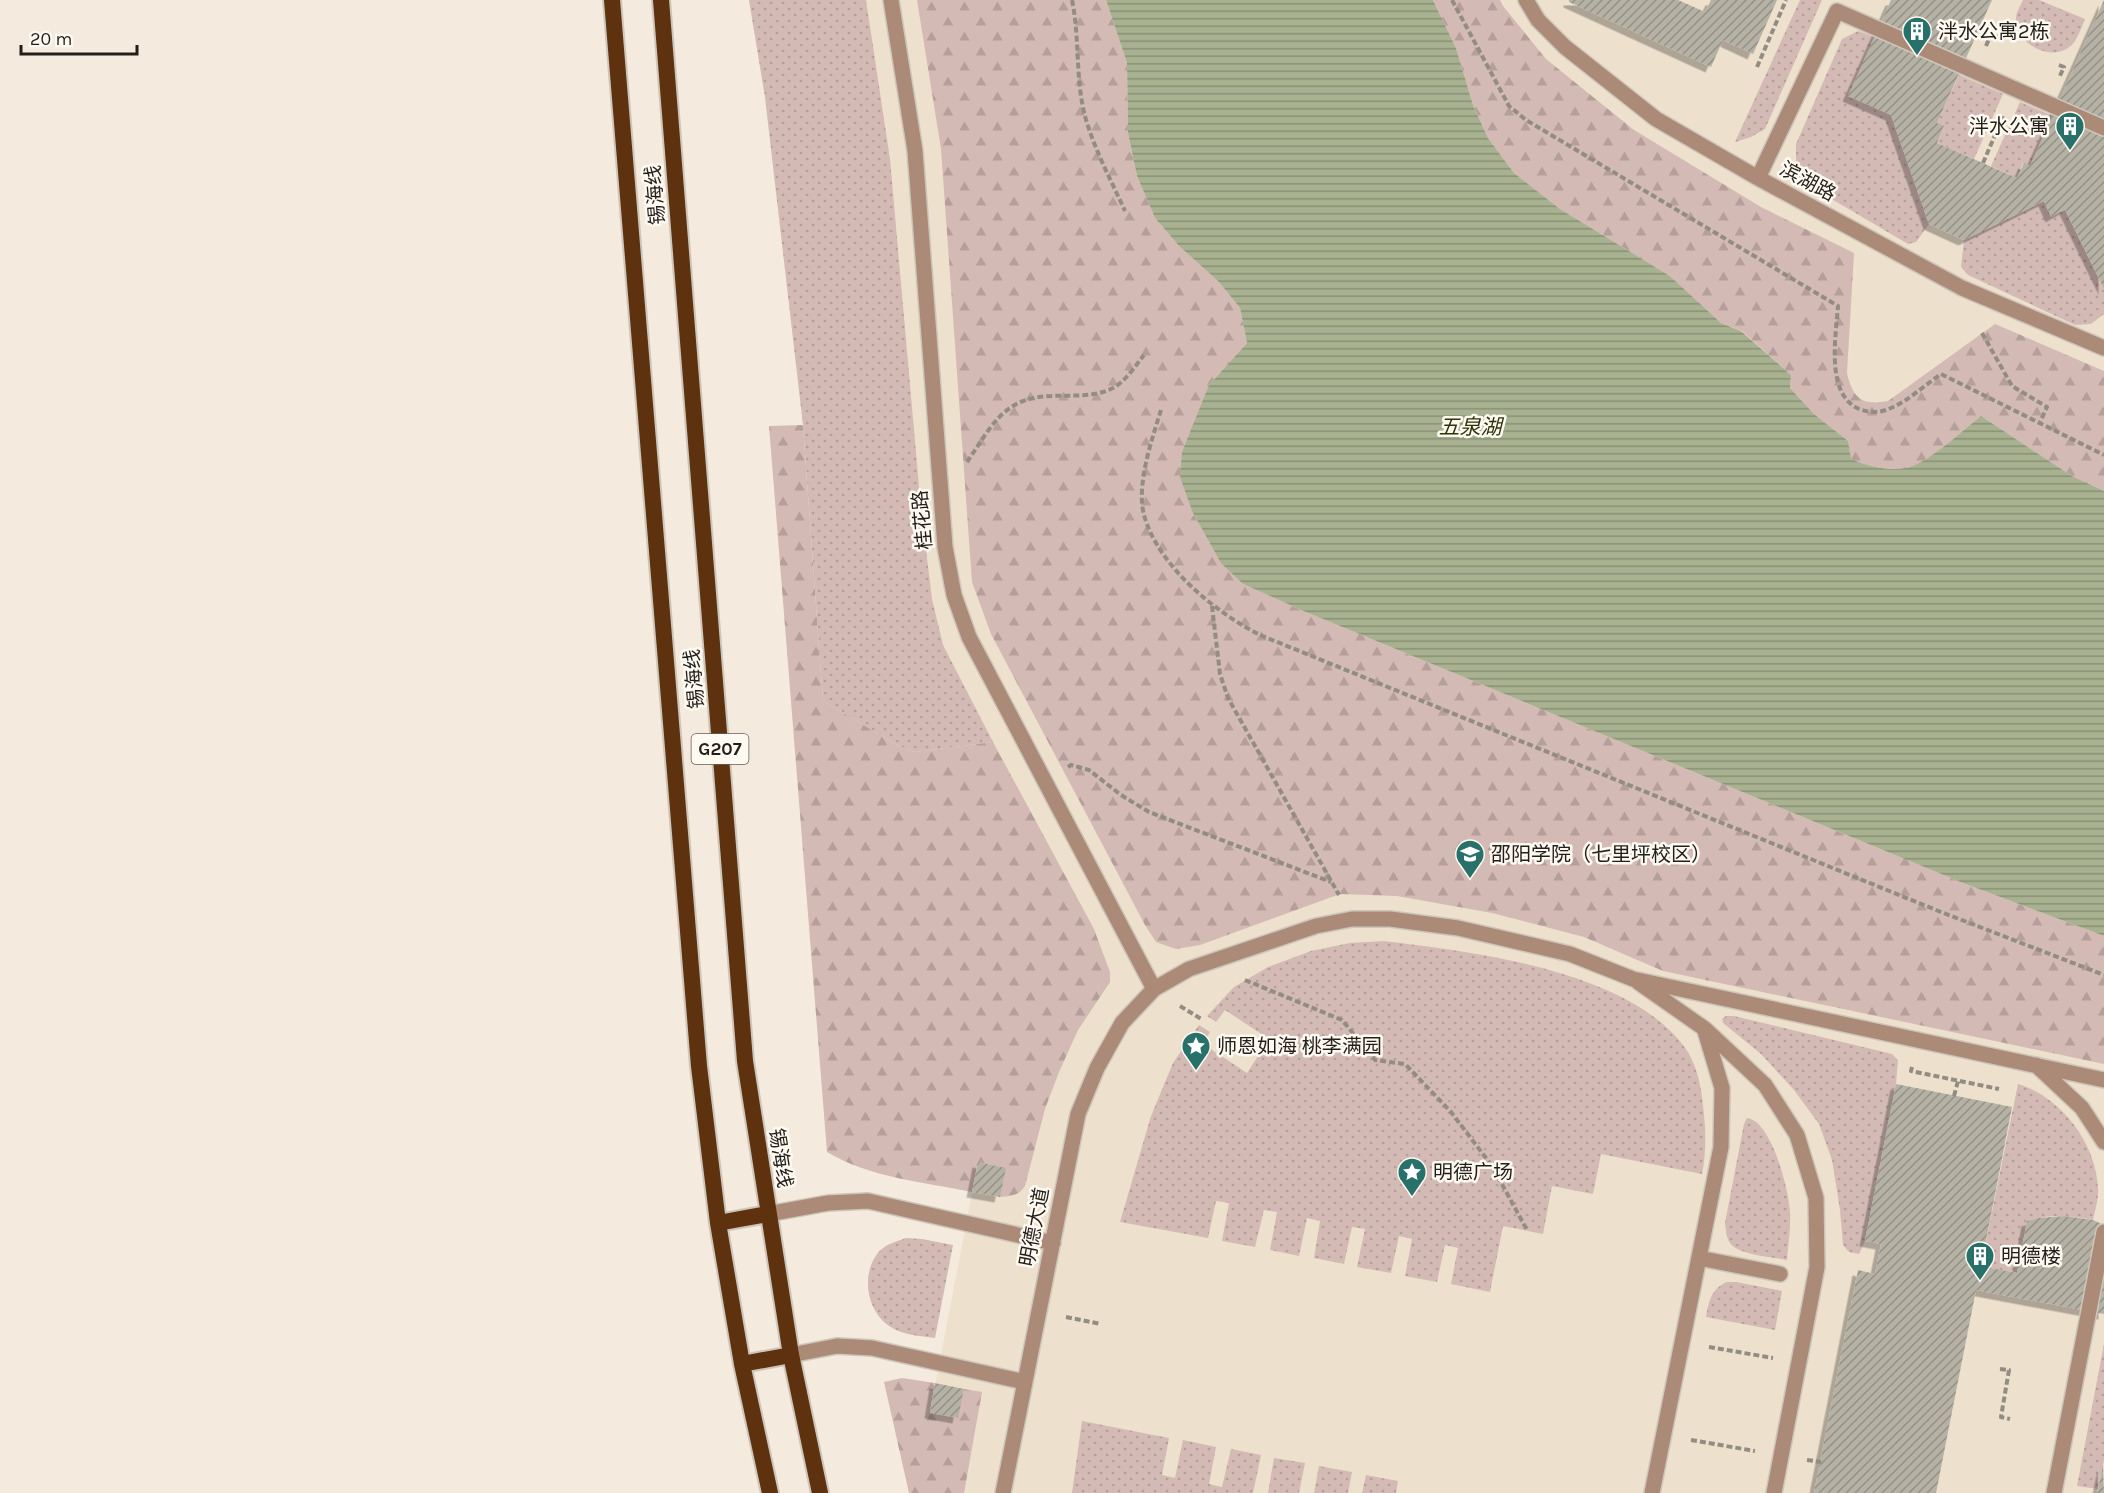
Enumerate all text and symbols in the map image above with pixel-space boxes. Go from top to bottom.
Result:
building icon: 泮水公寓2栋 [1901,15,1933,57]
scale bar [21,18,136,56]
place label: 泮水公寓2栋 [1938,20,2050,43]
text: 20 m [30,28,72,50]
building icon: 泮水公寓 [2054,110,2086,152]
place label: 泮水公寓 [1969,115,2049,138]
street label: 滨湖路 [1776,157,1840,206]
street label: 锡海线 [641,164,670,226]
water label: 五泉湖 [1439,415,1504,439]
street label: 桂花路 [908,489,937,551]
street label: 锡海线 [680,648,709,710]
road number: G207 [692,734,748,764]
school or university icon: 邵阳学院（七里坪校区） [1454,838,1486,880]
place label: 邵阳学院（七里坪校区） [1491,843,1711,866]
place icon: 师恩如海 桃李满园 [1180,1030,1212,1072]
place label: 师恩如海 桃李满园 [1217,1035,1382,1058]
street label: 锡海线 [764,1127,797,1190]
place icon: 明德广场 [1396,1156,1428,1198]
place label: 明德广场 [1433,1161,1513,1184]
street label: 明德大道 [1016,1186,1053,1269]
building icon: 明德楼 [1964,1240,1996,1282]
place label: 明德楼 [2001,1245,2061,1268]

